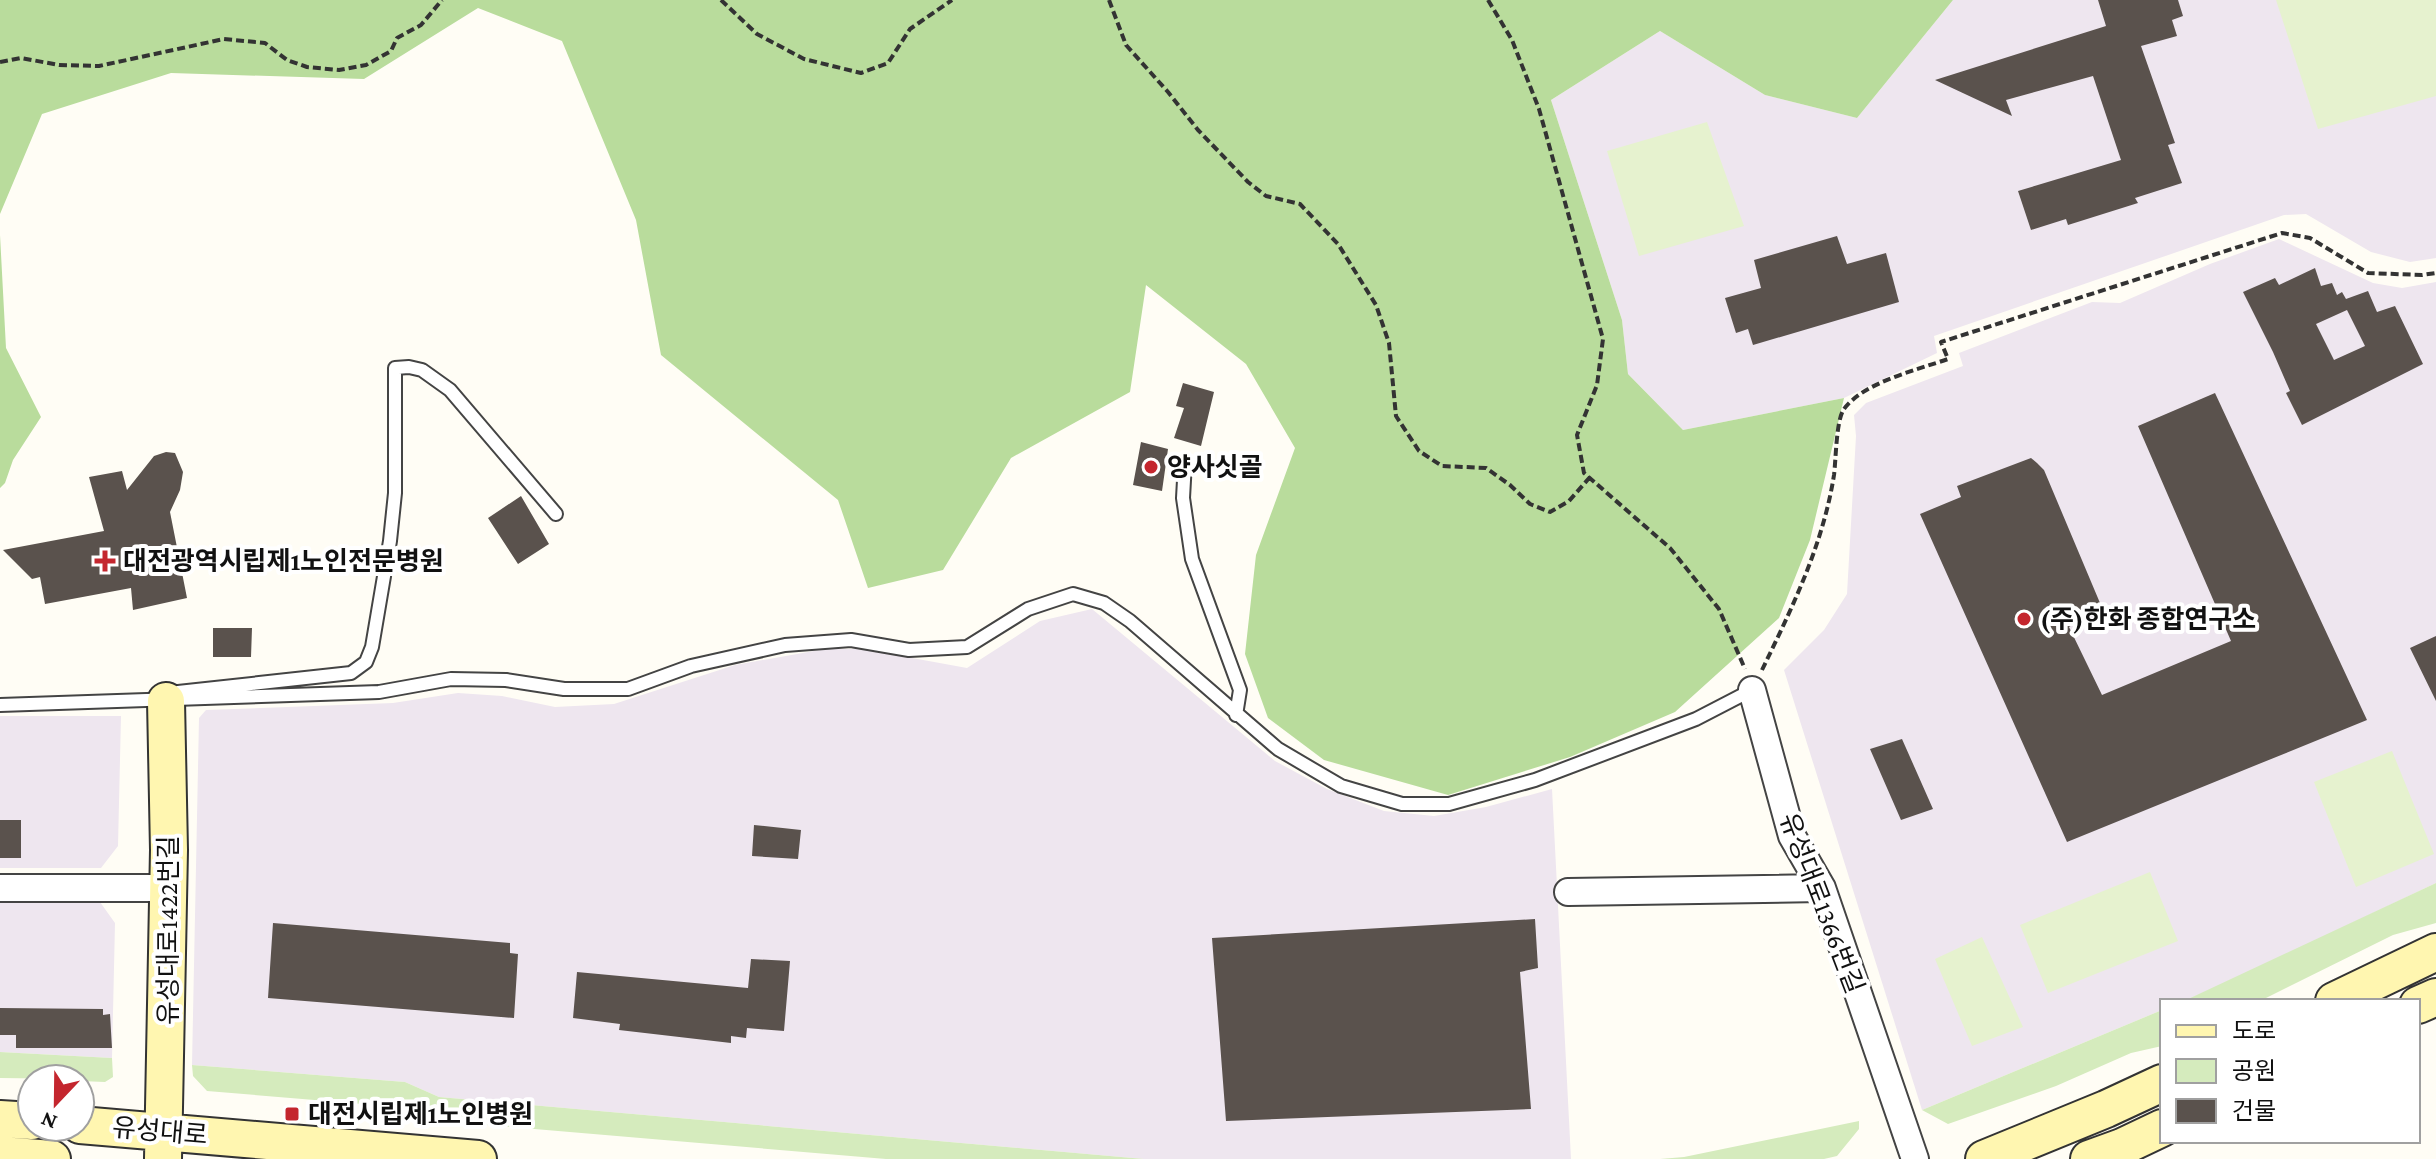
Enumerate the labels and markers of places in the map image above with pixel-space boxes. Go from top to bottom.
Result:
place label: 양사싯골 [1167,453,1263,482]
marker: 양사싯골 [1142,458,1160,476]
place label: 대전광역시립제1노인전문병원 [123,547,444,576]
marker: 대전광역시립제1노인전문병원 [94,550,116,572]
place label: (주)한화 종합연구소 [2040,605,2256,634]
marker: (주)한화 종합연구소 [2015,610,2033,628]
place label: 대전시립제1노인병원 [308,1100,533,1129]
marker: 대전시립제1노인병원 [283,1105,301,1123]

